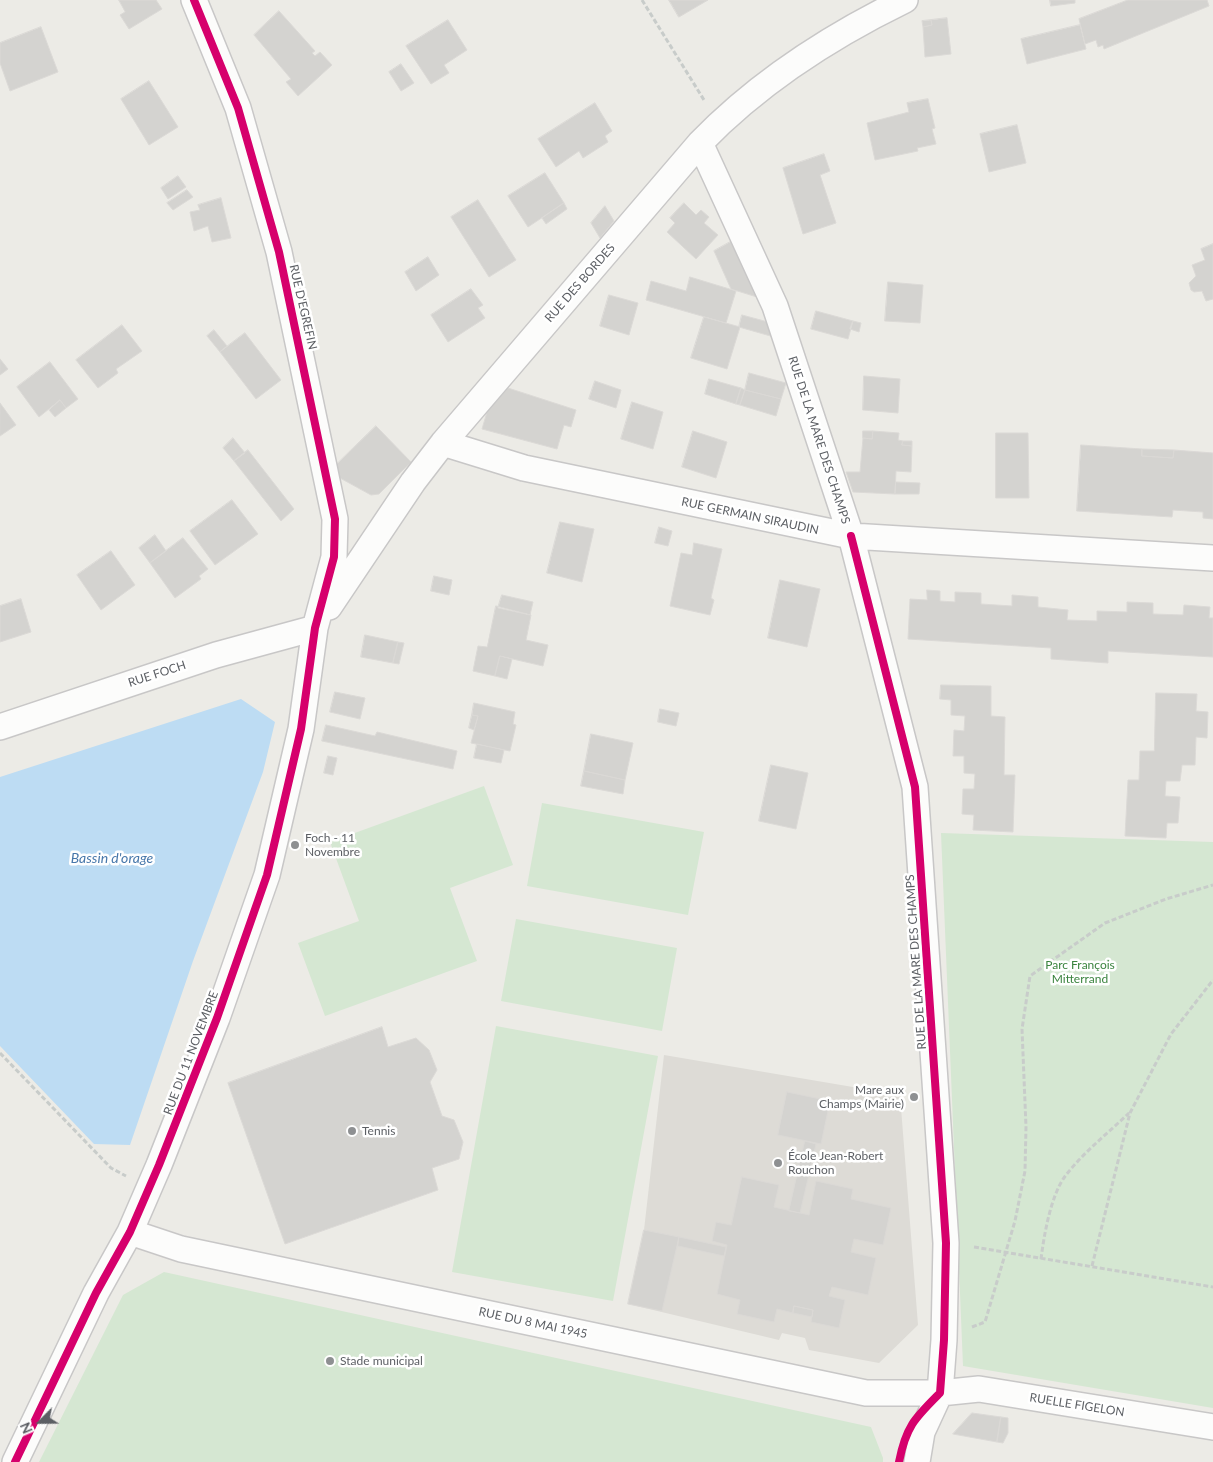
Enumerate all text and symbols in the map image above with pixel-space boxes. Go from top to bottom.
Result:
street label: RUE DES BORDES [542,241,618,325]
street label: RUE D'EGREFIN [286,263,320,351]
street label: RUE DE LA MARE DES CHAMPS [785,354,853,526]
street label: RUE GERMAIN SIRAUDIN [680,494,820,538]
street label: RUE FOCH [126,658,188,690]
place label: Foch - 11 Novembre [305,831,360,859]
marker: Foch - 11 Novembre [289,839,301,851]
water label: Bassin d'orage [71,850,153,866]
street label: RUE DE LA MARE DES CHAMPS [903,874,929,1050]
park label: Parc François Mitterrand [1045,958,1115,986]
street label: RUE DU 11 NOVEMBRE [161,989,221,1117]
place label: Mare aux Champs (Mairie) [819,1083,904,1111]
marker: Mare aux Champs (Mairie) [908,1091,920,1103]
place label: Tennis [362,1124,395,1138]
marker: Tennis [346,1125,358,1137]
place label: École Jean-Robert Rouchon [788,1149,883,1177]
marker: École Jean-Robert Rouchon [772,1157,784,1169]
street label: RUE DU 8 MAI 1945 [477,1304,589,1342]
place label: Stade municipal [340,1354,423,1368]
marker: Stade municipal [324,1355,336,1367]
street label: RUELLE FIGELON [1029,1390,1125,1420]
north arrow [15,1397,65,1447]
text: N [16,1420,36,1436]

